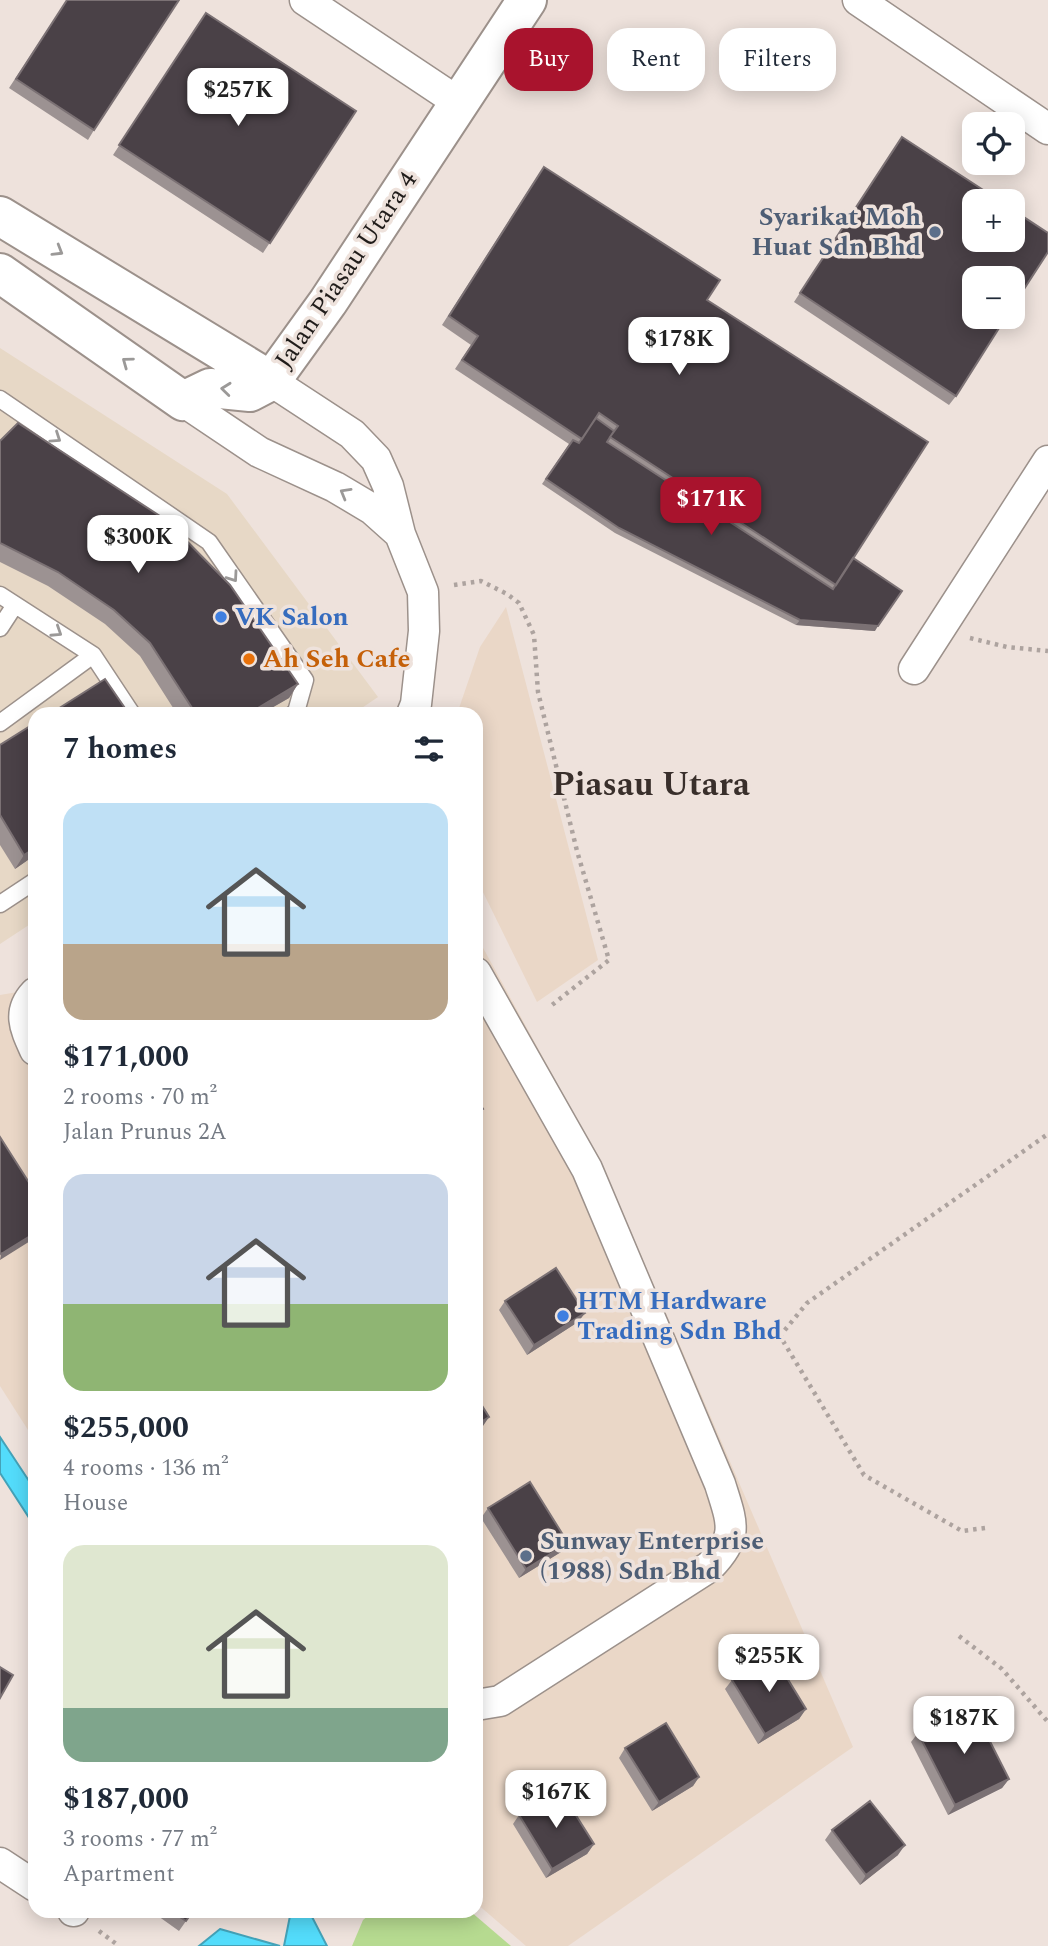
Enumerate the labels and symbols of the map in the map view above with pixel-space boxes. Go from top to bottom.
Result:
pin: $257K [189,68,287,128]
street label: Jalan Piasau Utara 4 [265,163,427,377]
place label: Syarikat Moh Huat Sdn Bhd [752,197,921,267]
marker: Syarikat Moh Huat Sdn Bhd [927,224,943,240]
one-way arrow [51,243,64,256]
pin: $178K [630,318,728,377]
one-way arrow [122,358,135,370]
one-way arrow [221,382,232,397]
one-way arrow [49,430,62,443]
pin: $171K [662,477,760,537]
one-way arrow [340,488,353,501]
pin: $300K [89,516,187,575]
one-way arrow [225,569,237,582]
place label: VK Salon [235,597,349,637]
marker: VK Salon [213,609,229,625]
one-way arrow [50,624,63,637]
place label: Ah Seh Cafe [263,639,410,679]
marker: Ah Seh Cafe [241,651,257,667]
district label: Piasau Utara [552,760,750,810]
place label: HTM Hardware Trading Sdn Bhd [577,1281,782,1351]
marker: HTM Hardware Trading Sdn Bhd [555,1308,571,1324]
place label: Sunway Enterprise (1988) Sdn Bhd [540,1521,764,1591]
marker: Sunway Enterprise (1988) Sdn Bhd [518,1548,534,1564]
pin: $255K [720,1634,818,1694]
pin: $187K [915,1696,1013,1756]
pin: $167K [507,1770,605,1830]

